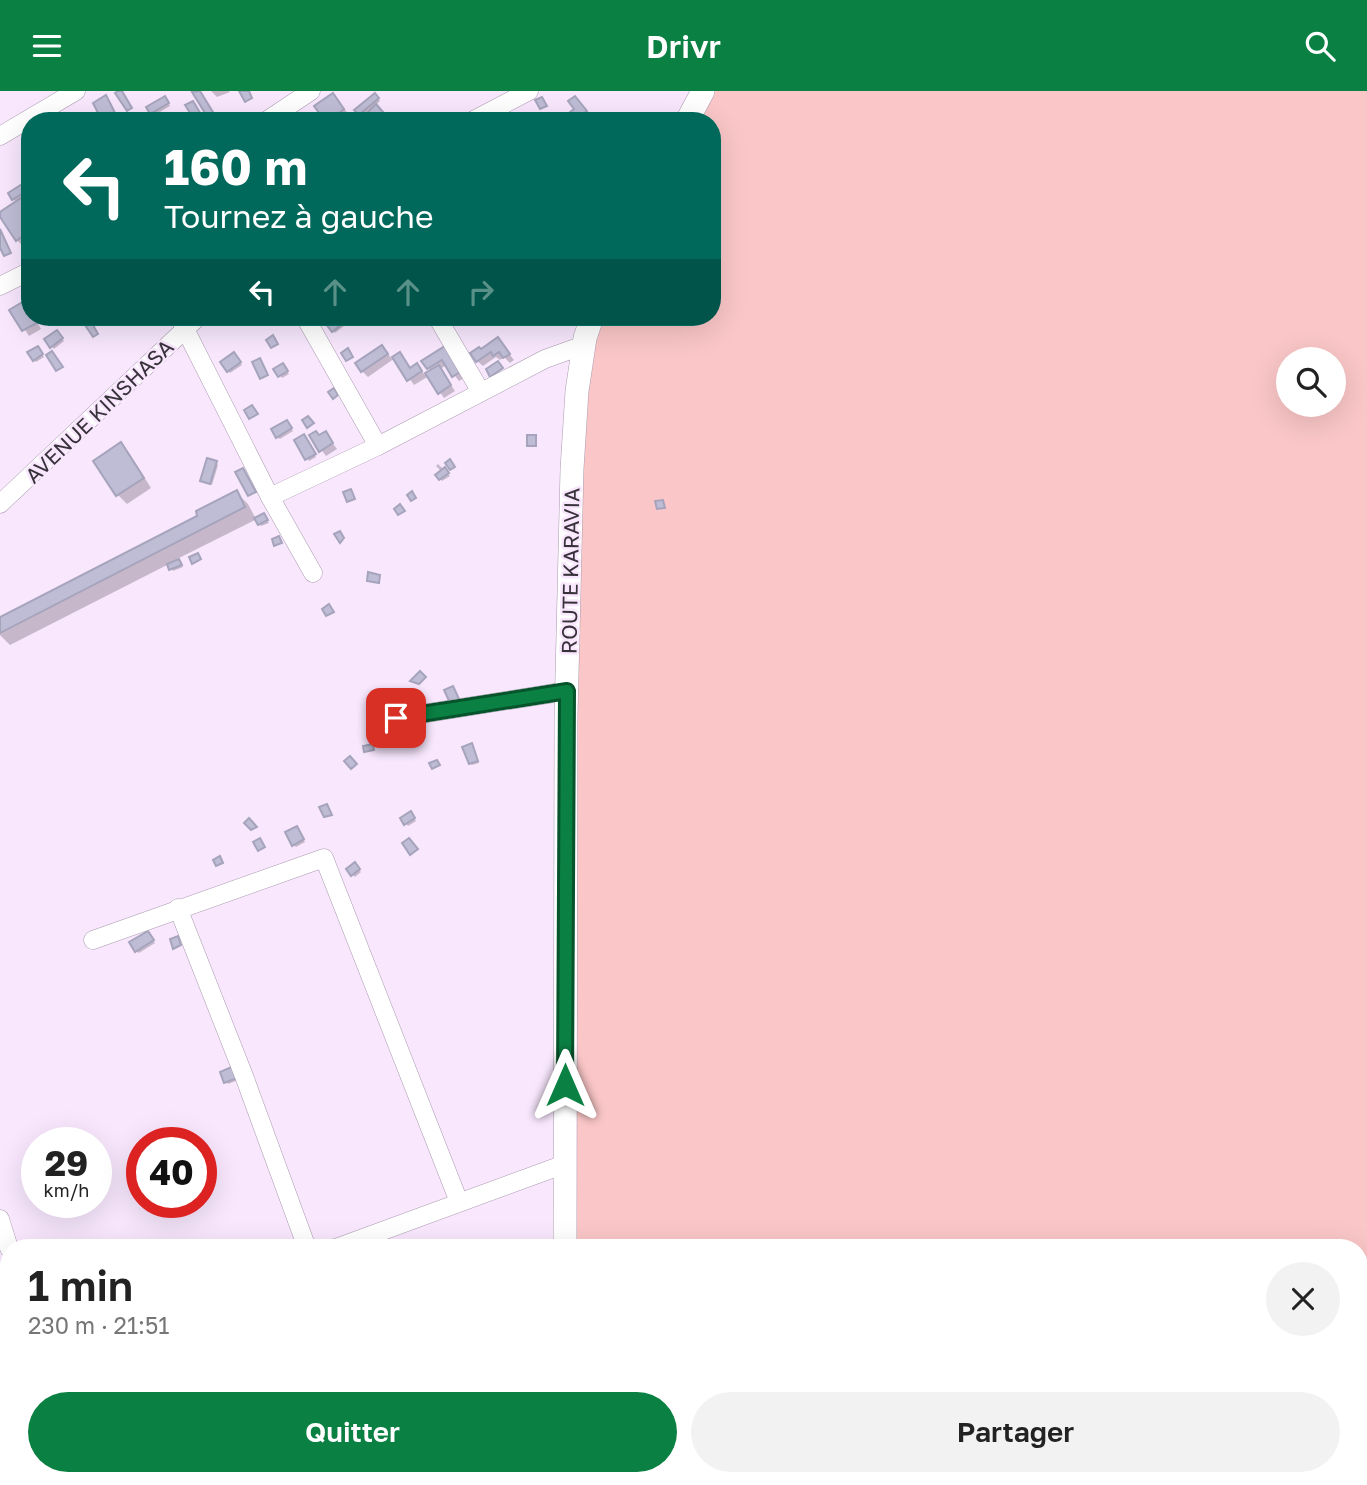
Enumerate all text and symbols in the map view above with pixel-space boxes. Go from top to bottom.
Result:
icon: menu [28,27,66,65]
text: Drivr [646,27,721,65]
icon: search [1301,27,1339,65]
text: 160 m [164,137,307,196]
icon: left [49,140,140,231]
text: Tournez à gauche [164,197,433,235]
icon: left [243,273,281,311]
icon: ahead [316,273,354,311]
icon: ahead [389,273,427,311]
icon: right [462,273,500,311]
street label: AVENUE KINSHASA [19,334,179,488]
map controls [1276,347,1346,417]
button: search [1276,347,1346,417]
street label: ROUTE KARAVIA [556,488,584,654]
pin [366,688,426,748]
icon: arrive [377,699,415,737]
position arrow [528,1048,602,1122]
speed limit sign: 40 [126,1127,217,1218]
text: 29 [45,1142,88,1184]
text: km/h [44,1179,89,1201]
text: 1 min [28,1260,133,1310]
button: close [1266,1262,1340,1336]
text: 230 m · 21:51 [28,1311,169,1339]
button: Quitter [28,1392,677,1472]
button: Partager [691,1392,1340,1472]

